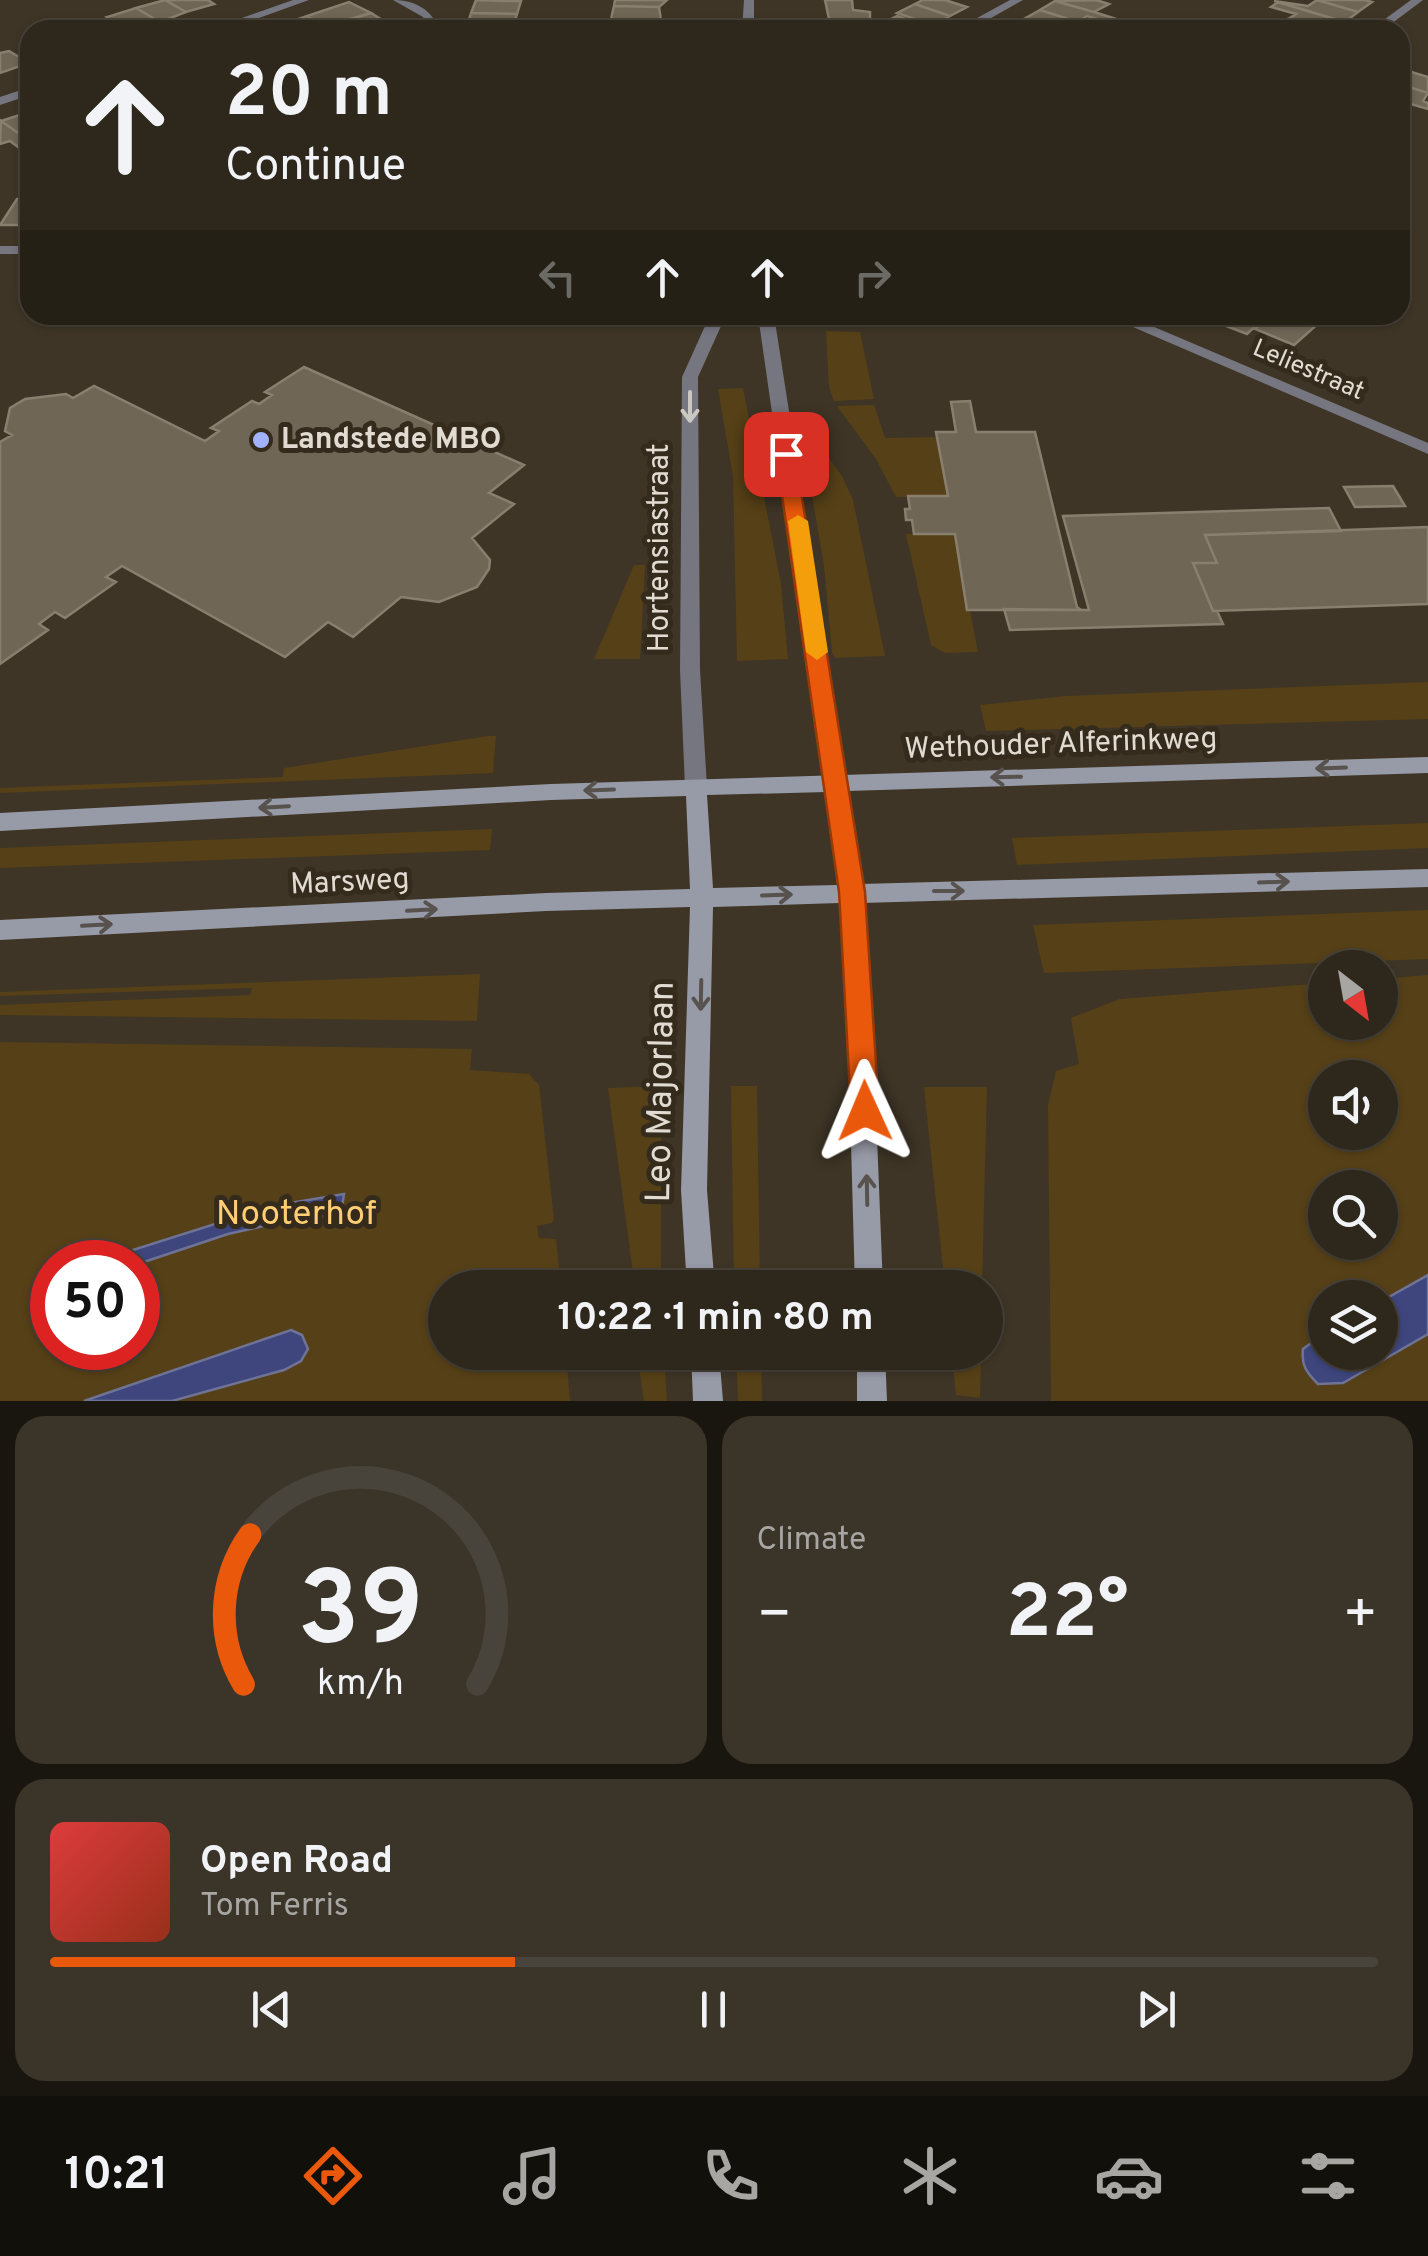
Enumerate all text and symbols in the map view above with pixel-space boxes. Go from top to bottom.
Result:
text: 20 m [225,52,393,141]
icon: ahead [60,60,190,190]
text: Continue [225,139,406,196]
icon: left [530,250,585,305]
icon: ahead [635,250,690,305]
icon: ahead [740,250,795,305]
icon: right [845,250,900,305]
street label: Leliestraat [1247,333,1369,409]
one-way arrow [680,390,700,422]
pin [744,412,829,497]
place label: Landstede MBO [281,422,501,459]
icon: arrive [759,427,814,482]
marker: Landstede MBO [250,429,272,451]
street label: Hortensiastraat [642,443,679,653]
street label: Wethouder Alferinkweg [904,721,1218,769]
one-way arrow [1315,758,1347,777]
one-way arrow [990,768,1022,786]
one-way arrow [583,781,615,800]
one-way arrow [259,798,291,817]
street label: Marsweg [289,861,411,905]
one-way arrow [1258,873,1290,892]
one-way arrow [932,882,965,900]
one-way arrow [761,885,793,904]
one-way arrow [405,900,438,919]
one-way arrow [81,915,113,934]
north arrow [1308,950,1398,1040]
map controls [1308,950,1398,1370]
one-way arrow [692,979,711,1011]
street label: Leo Majorlaan [638,981,686,1203]
position arrow [813,1059,917,1163]
button: sound [1308,1060,1398,1150]
button: search [1308,1170,1398,1260]
one-way arrow [858,1175,876,1208]
park label: Nooterhof [216,1193,377,1237]
speed limit sign: 50 [30,1240,160,1370]
button: layers [1308,1280,1398,1370]
text: 10:22 · 1 min · 80 m [557,1295,874,1344]
text: Climate [757,1521,866,1561]
text: 39 [298,1550,424,1682]
text: 22° [1006,1569,1129,1664]
text: − [757,1582,792,1652]
text: + [1343,1582,1378,1652]
text: km/h [317,1662,404,1708]
text: Open Road [200,1838,393,1887]
text: Tom Ferris [200,1887,349,1927]
icon: previous [244,1982,299,2037]
icon: pause [686,1982,741,2037]
icon: next [1129,1982,1184,2037]
icon: directions [298,2141,368,2211]
icon: music [497,2141,567,2211]
icon: phone [696,2141,766,2211]
icon: climate [895,2141,965,2211]
icon: car [1094,2141,1164,2211]
icon: filters [1293,2141,1363,2211]
text: 10:21 [65,2148,169,2205]

